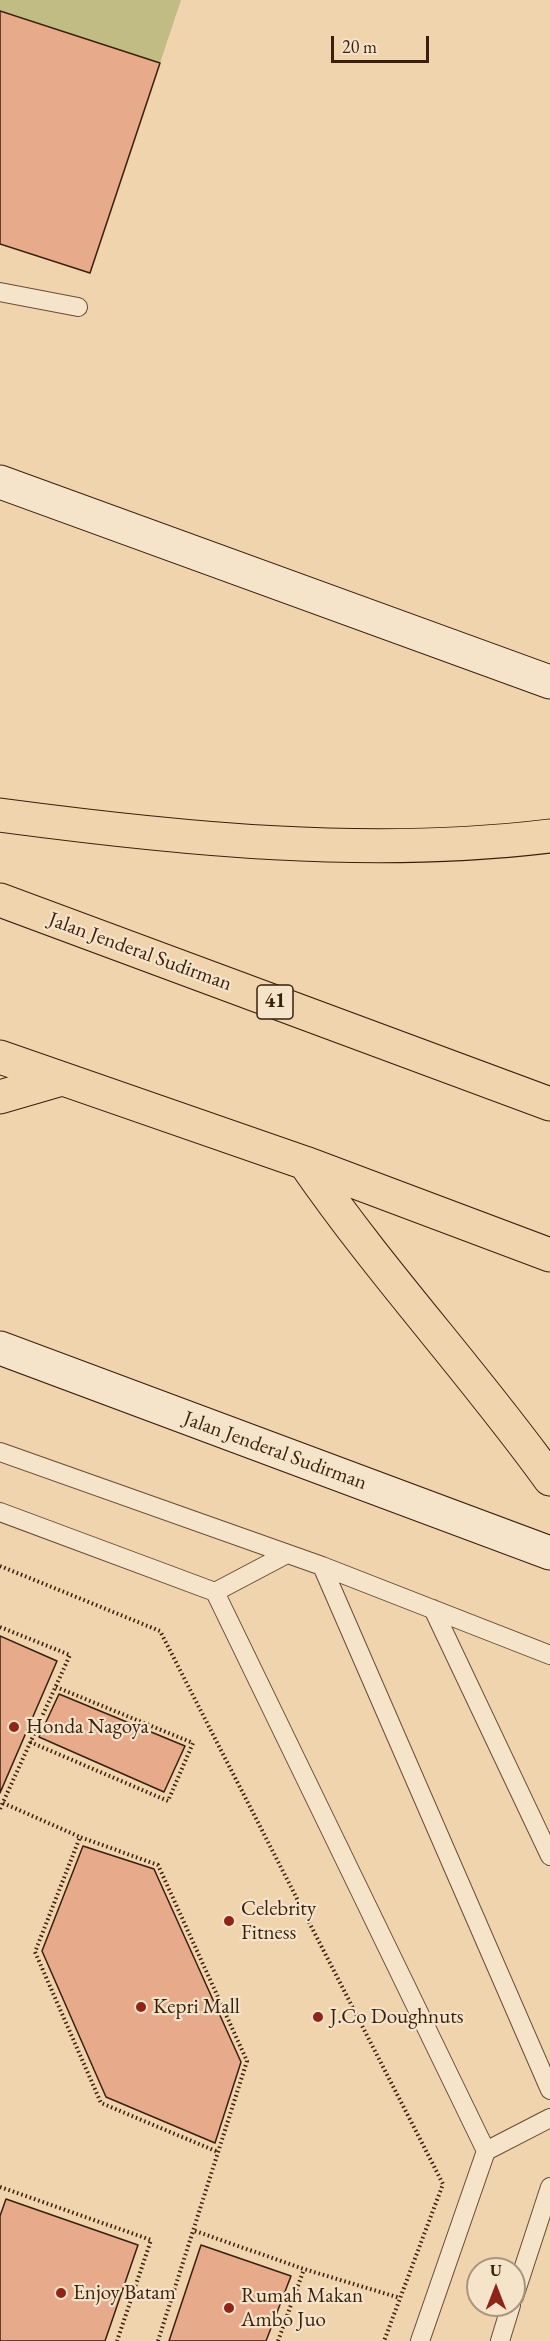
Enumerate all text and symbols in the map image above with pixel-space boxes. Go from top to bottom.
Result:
scale bar [334,24,432,62]
text: 20 m [342,35,377,58]
street label: Jalan Jenderal Sudirman [45,907,235,997]
road number: 41 [257,985,293,1019]
street label: Jalan Jenderal Sudirman [180,1406,370,1496]
place label: Honda Nagoya [26,1714,149,1740]
marker: Honda Nagoya [7,1720,21,1734]
place label: Celebrity Fitness [241,1896,316,1946]
marker: Celebrity Fitness [222,1914,236,1928]
place label: Kepri Mall [153,1994,240,2020]
marker: Kepri Mall [134,2000,148,2014]
place label: J.Co Doughnuts [330,2004,464,2030]
marker: J.Co Doughnuts [311,2010,325,2024]
north arrow [466,2257,526,2317]
text: U [490,2260,502,2281]
place label: Enjoy Batam [73,2280,176,2306]
place label: Rumah Makan Ambo Juo [241,2283,363,2333]
marker: Enjoy Batam [54,2286,68,2300]
marker: Rumah Makan Ambo Juo [222,2301,236,2315]

